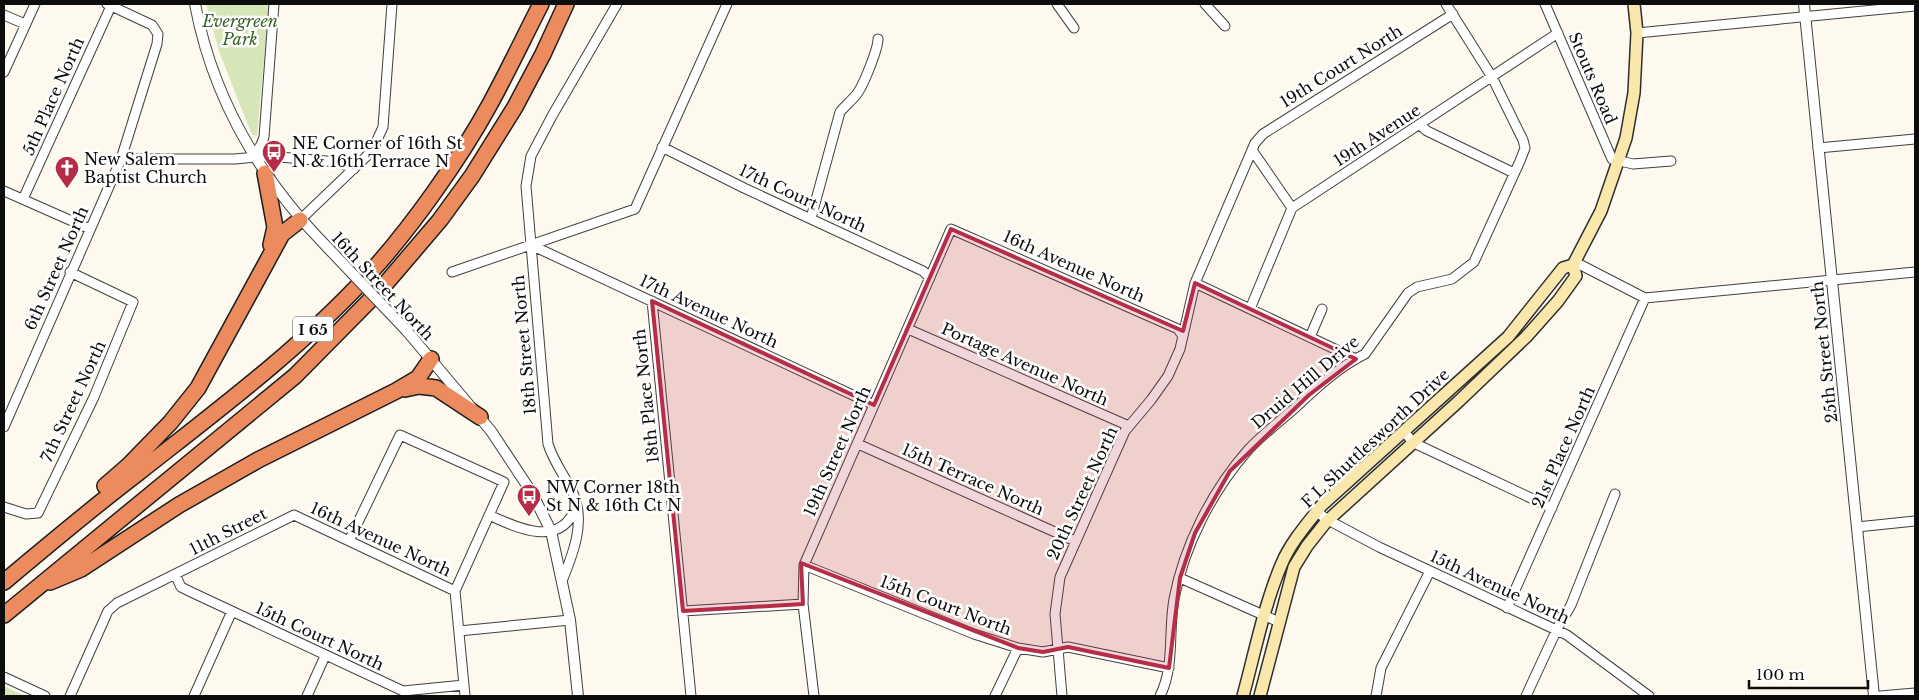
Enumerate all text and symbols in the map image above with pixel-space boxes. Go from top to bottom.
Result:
park label: Evergreen Park [201,11,278,49]
street label: 19th Court North [1276,20,1406,112]
street label: Stouts Road [1565,29,1621,127]
street label: 5th Place North [18,34,88,158]
street label: 19th Avenue [1330,100,1424,170]
place label: NE Corner of 16th St N & 16th Terrace N [292,133,463,171]
bus stop icon: NE Corner of 16th St N & 16th Terrace N [261,139,287,173]
place label: New Salem Baptist Church [84,149,207,187]
church icon: New Salem Baptist Church [54,155,80,189]
street label: 17th Court North [736,160,870,236]
street label: 6th Street North [20,203,92,333]
street label: 16th Avenue North [1000,226,1148,306]
street label: 16th Street North [328,228,438,344]
street label: 17th Avenue North [636,270,782,352]
street label: 18th Street North [508,274,540,416]
street label: 25th Street North [1807,280,1841,424]
road number: I 65 [293,316,333,342]
street label: Portage Avenue North [938,318,1112,410]
street label: 18th Place North [629,328,663,464]
street label: Druid Hill Drive [1247,331,1363,433]
street label: 7th Street North [36,337,110,465]
street label: F L Shuttlesworth Drive [1297,364,1453,512]
street label: 19th Street North [799,383,875,519]
street label: 21st Place North [1527,383,1599,511]
street label: 20th Street North [1042,423,1122,563]
street label: 15th Terrace North [899,439,1047,519]
place label: NW Corner 18th St N & 16th Ct N [546,477,682,515]
bus stop icon: NW Corner 18th St N & 16th Ct N [516,483,542,517]
street label: 16th Avenue North [307,498,455,580]
street label: 11th Street [186,503,270,559]
street label: 15th Avenue North [1427,546,1573,628]
street label: 15th Court North [877,571,1015,639]
street label: 15th Court North [253,598,387,674]
scale bar [1749,658,1868,690]
text: 100 m [1756,665,1805,684]

